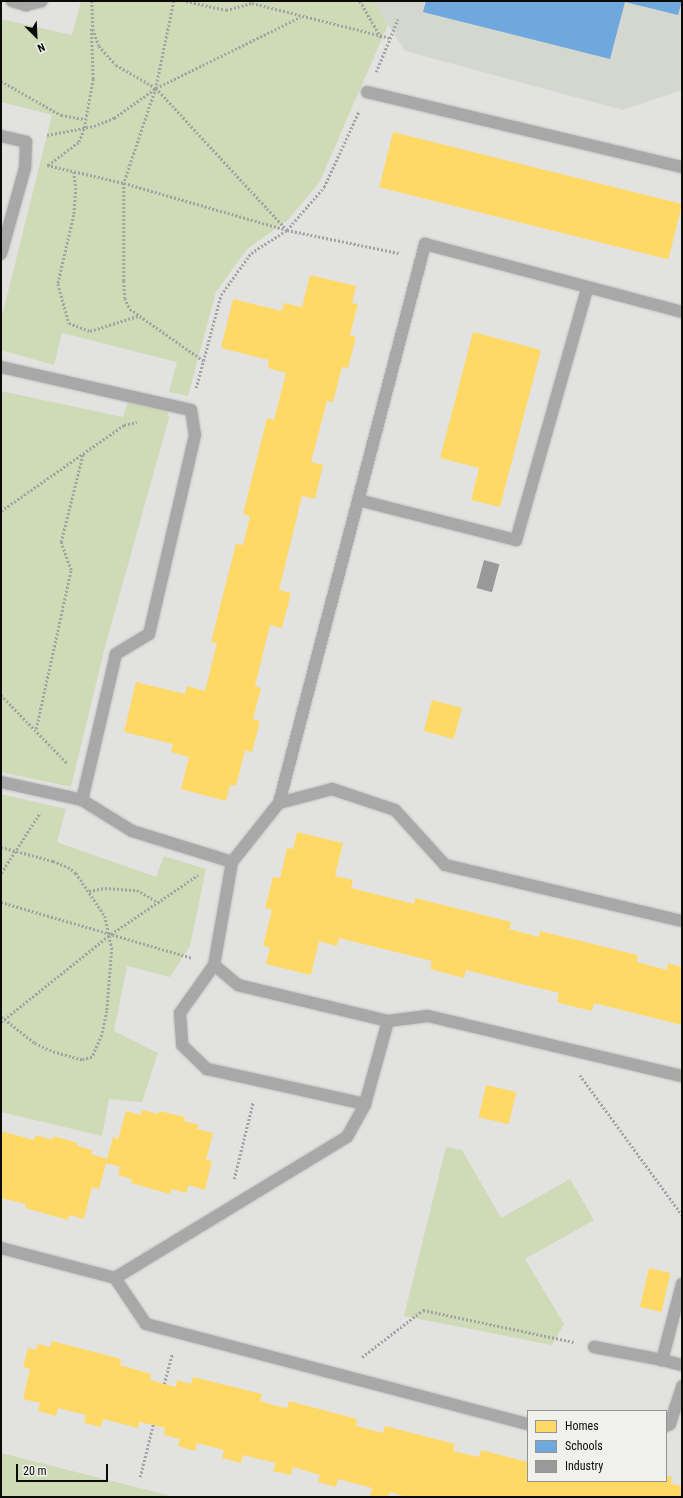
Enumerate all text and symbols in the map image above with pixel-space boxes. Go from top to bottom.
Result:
north arrow [16,16,56,56]
text: N [35,40,47,55]
legend [527,1410,667,1482]
text: Homes [565,1419,599,1433]
text: Schools [565,1439,603,1453]
scale bar [18,1456,110,1482]
text: Industry [565,1459,603,1473]
text: 20 m [23,1464,47,1478]

